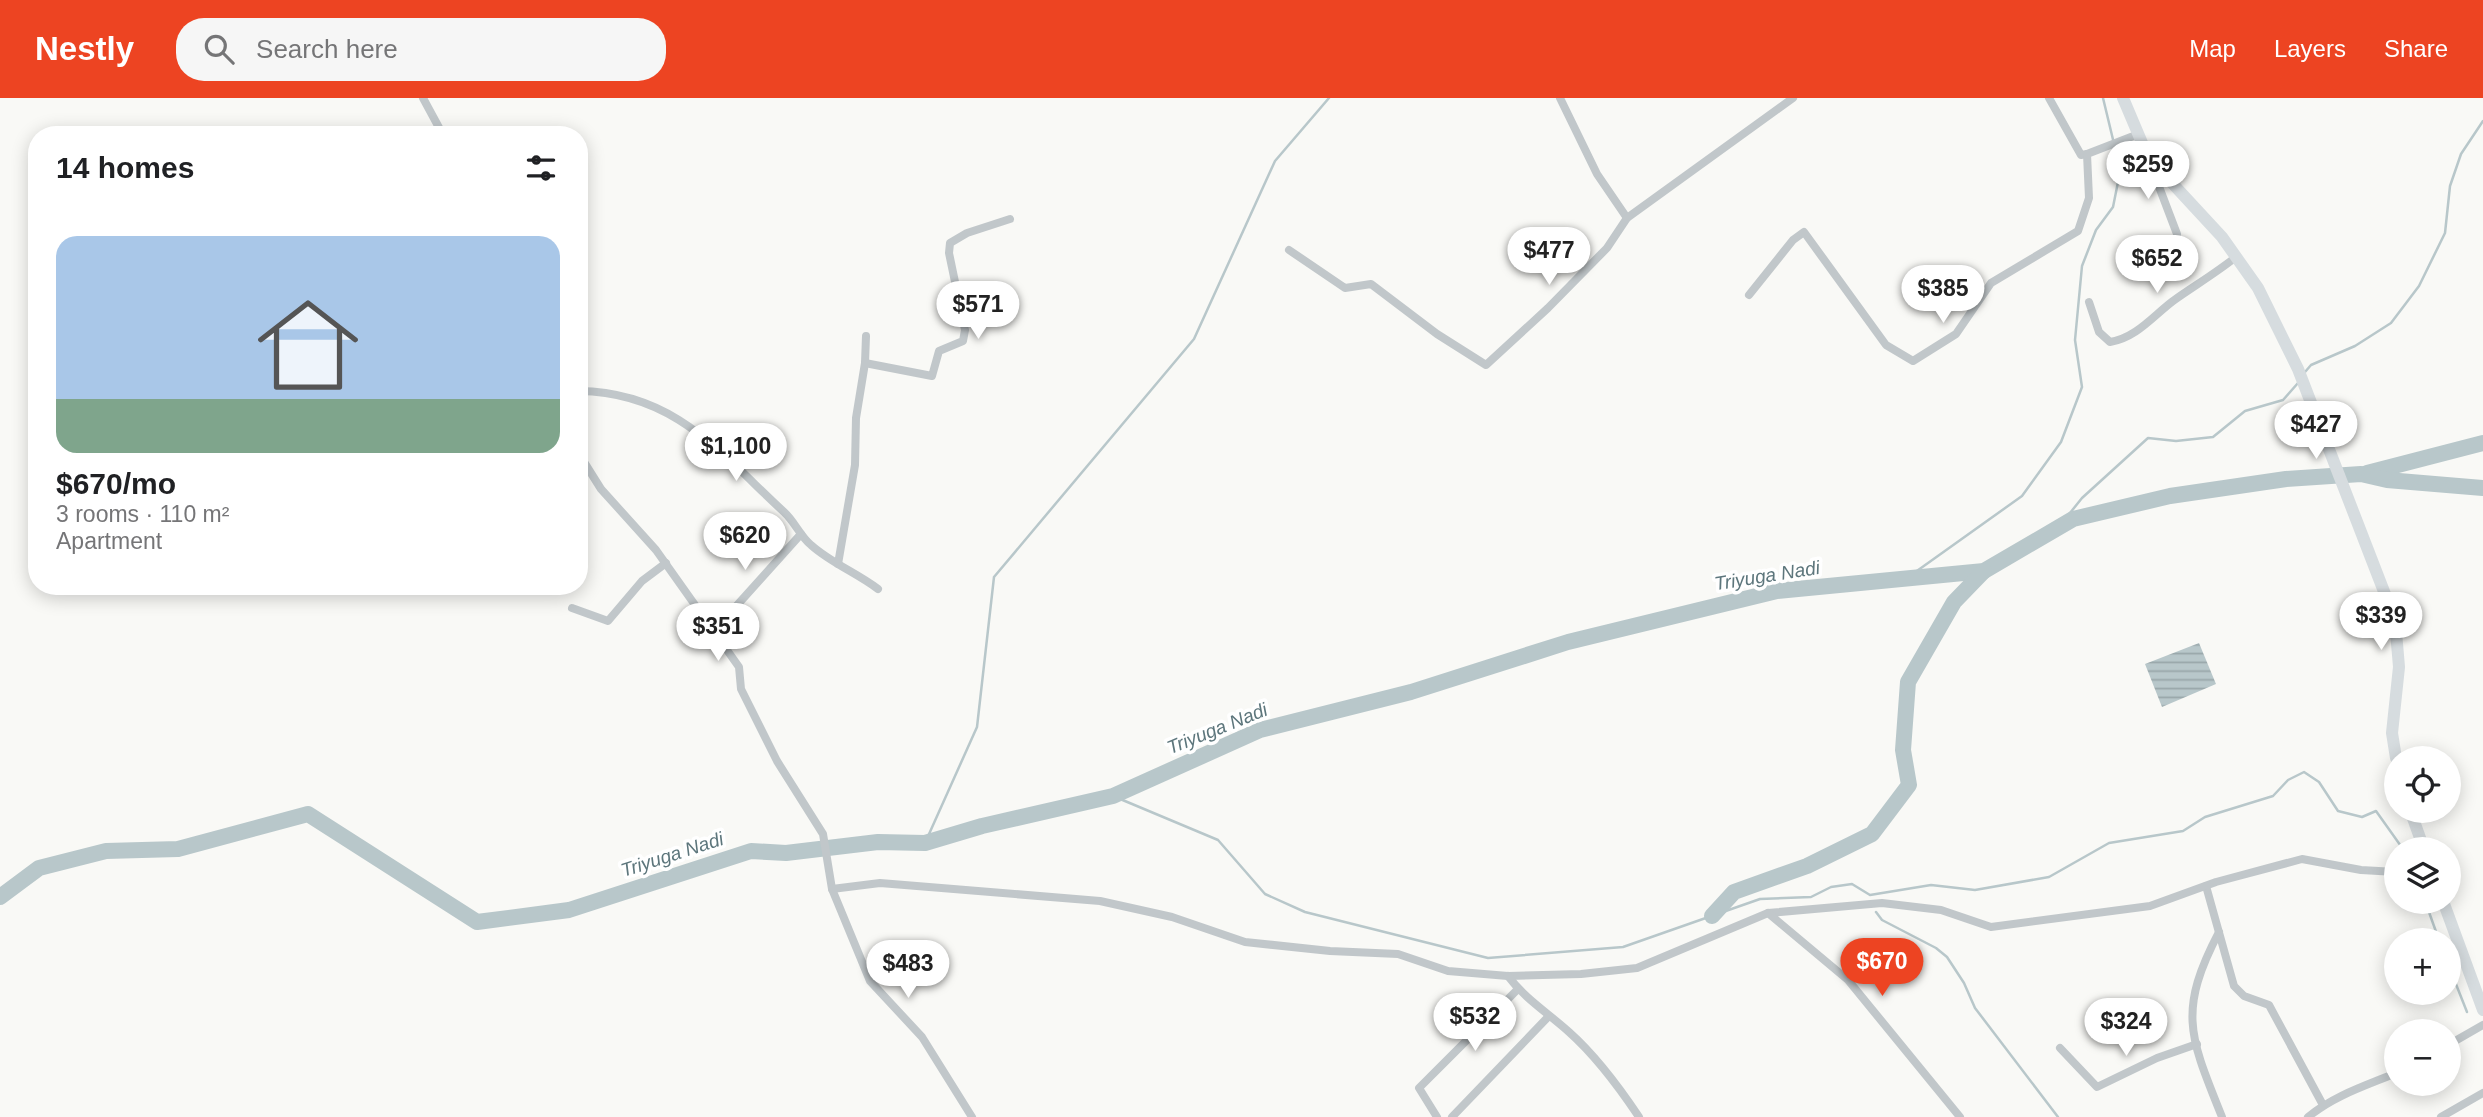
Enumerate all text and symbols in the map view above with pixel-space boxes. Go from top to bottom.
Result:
search box [176,18,666,81]
text: Nestly [35,30,134,67]
icon: search [200,30,238,68]
text: Search here [256,34,398,64]
text: Map [2189,35,2236,62]
text: Layers [2274,35,2346,62]
text: Share [2384,35,2448,62]
pin: $259 [2107,141,2189,201]
icon: filters [522,149,560,187]
text: 14 homes [56,151,194,184]
text: $259 [2122,151,2174,177]
pin: $477 [1508,228,1590,287]
pin: $652 [2116,236,2198,295]
text: $477 [1523,237,1575,263]
text: $652 [2131,245,2183,271]
pin: $385 [1902,266,1984,325]
text: $385 [1917,275,1969,301]
icon: home [245,282,371,408]
pin: $571 [937,282,1019,341]
text: $571 [952,291,1004,317]
pin: $427 [2275,402,2357,461]
text: $427 [2290,411,2342,437]
pin: $1,100 [679,424,793,483]
text: $1,100 [701,433,771,459]
text: $670/mo [56,467,176,500]
text: 3 rooms · 110 m² [56,501,229,527]
pin: $620 [704,512,786,572]
text: $620 [719,522,771,548]
text: Apartment [56,528,162,554]
water label: Triyuga Nadi [1713,557,1822,594]
pin: $339 [2340,592,2422,652]
text: $339 [2355,602,2407,628]
pin: $351 [677,603,759,663]
text: $351 [692,613,744,639]
water label: Triyuga Nadi [1164,699,1271,758]
map controls [2384,746,2461,1096]
button: locate [2384,746,2461,823]
water label: Triyuga Nadi [618,828,727,881]
button: layers [2384,837,2461,914]
button: + [2384,928,2461,1005]
pin: $670 [1841,939,1923,998]
pin: $483 [867,940,949,1000]
text: $670 [1856,948,1908,974]
text: $483 [882,950,934,976]
pin: $532 [1434,993,1516,1053]
pin: $324 [2085,998,2167,1058]
text: $532 [1449,1003,1501,1029]
text: $324 [2100,1008,2152,1034]
button: − [2384,1019,2461,1096]

